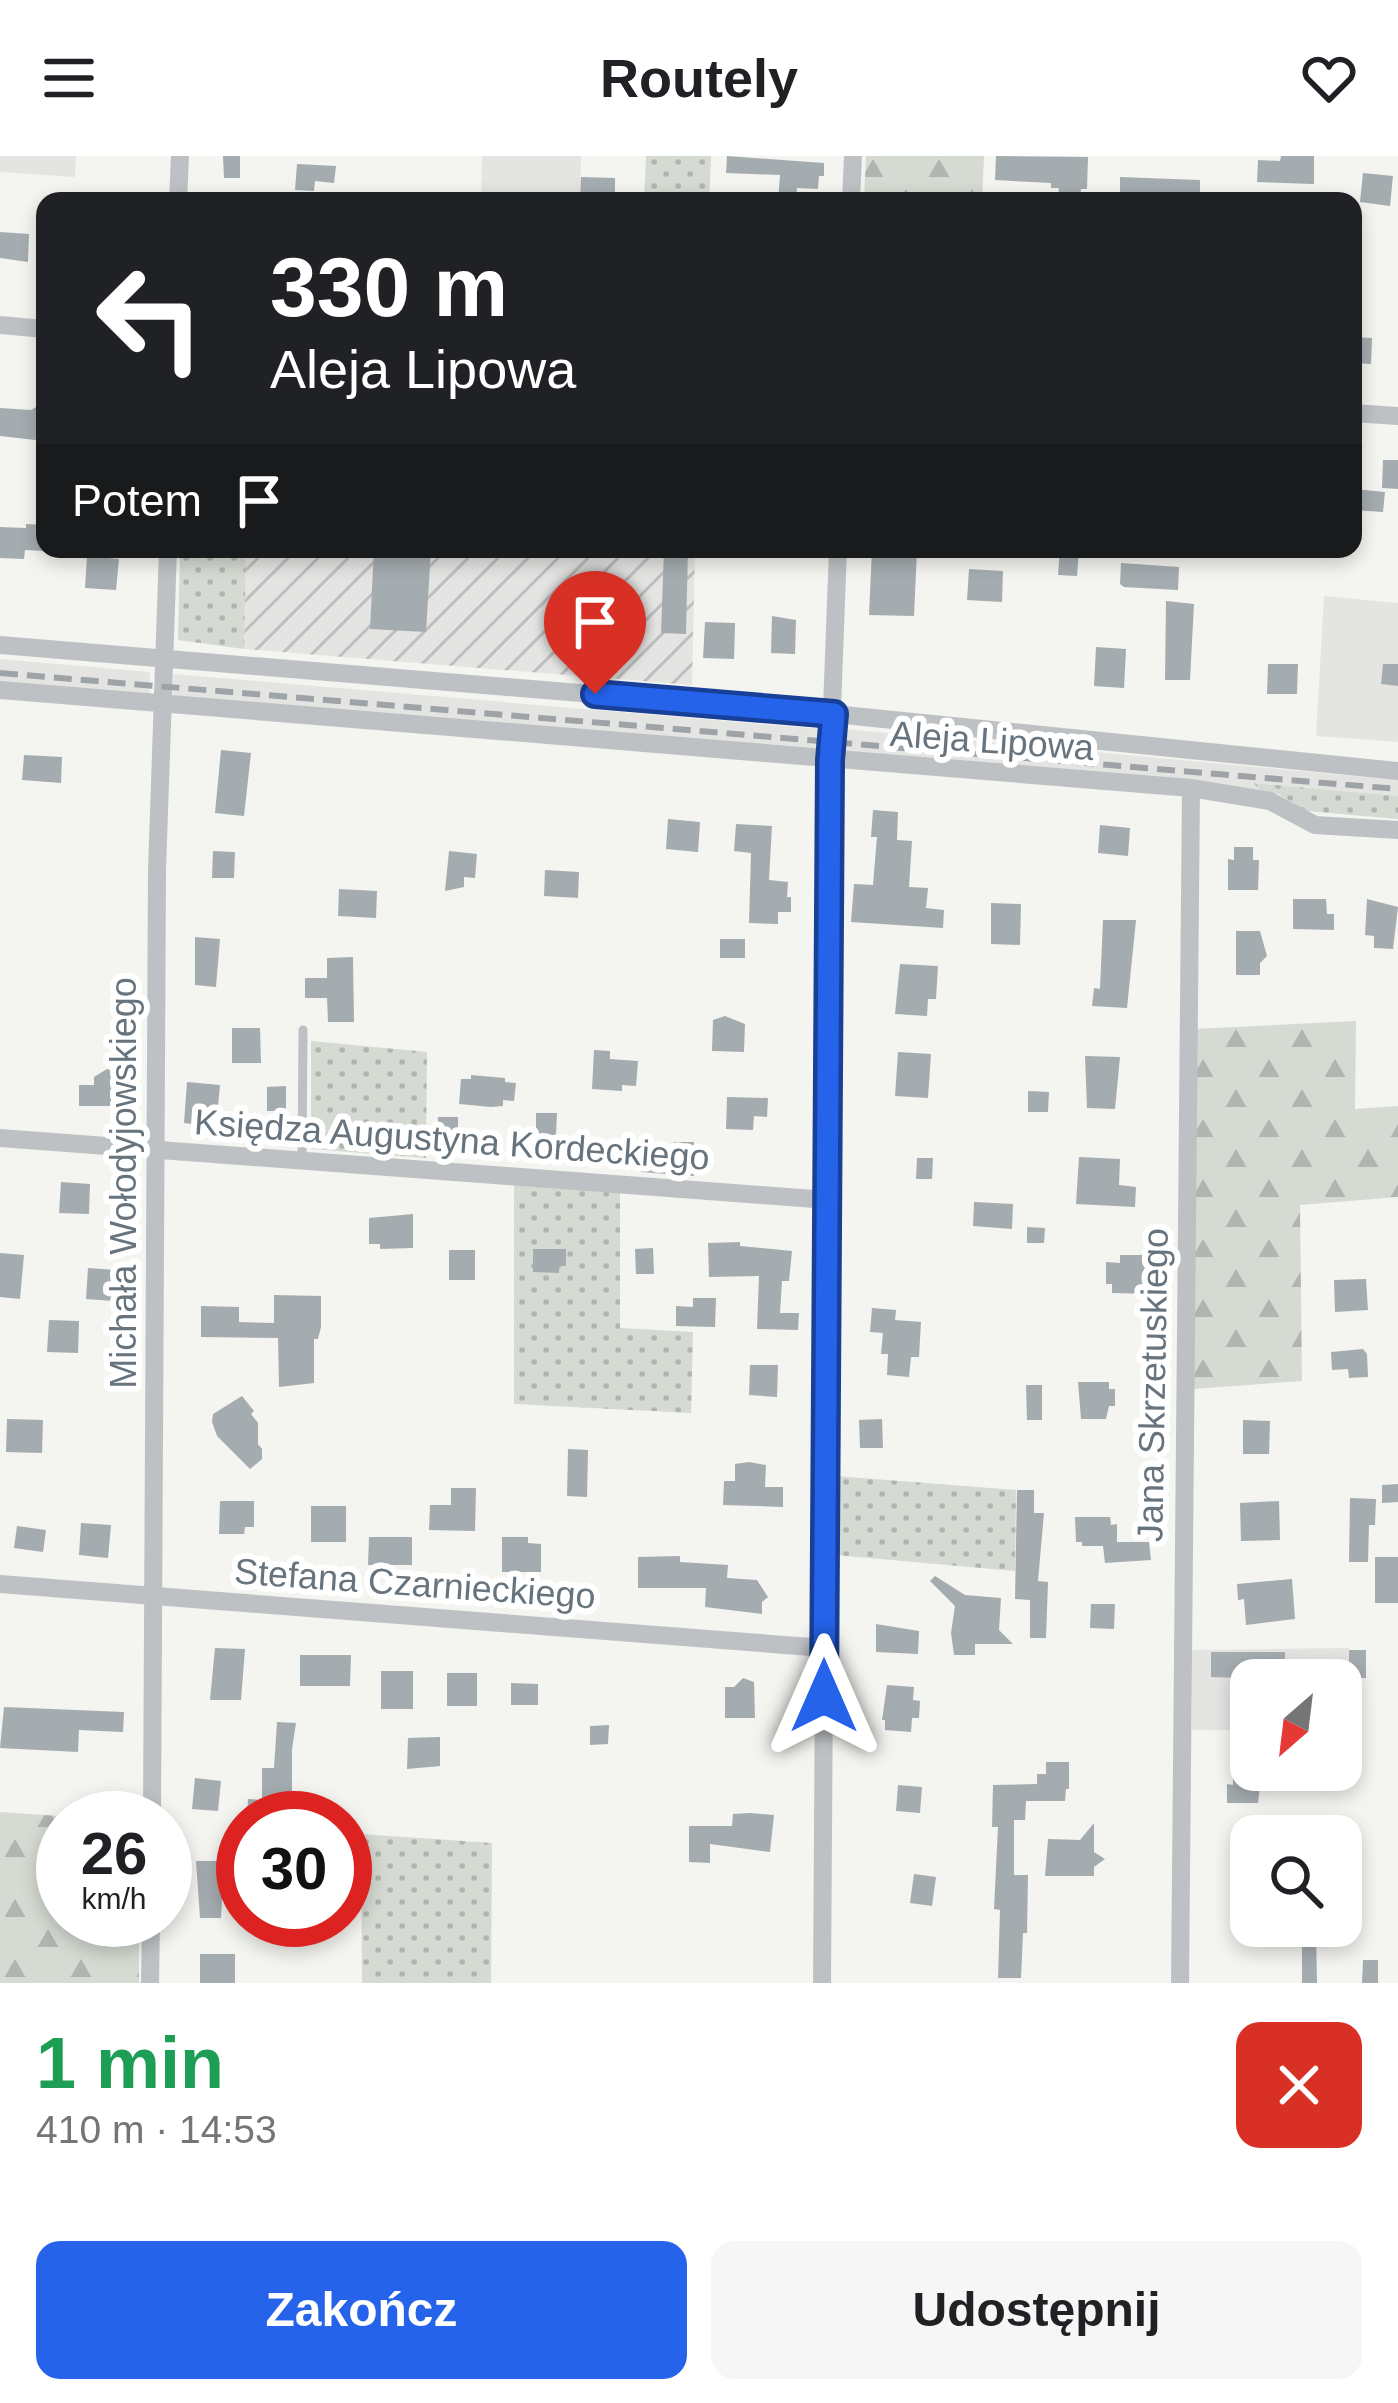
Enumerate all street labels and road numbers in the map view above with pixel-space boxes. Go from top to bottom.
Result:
street label: Aleja Lipowa [889,713,1096,768]
street label: Michała Wołodyjowskiego [103,977,144,1389]
street label: Księdza Augustyna Kordeckiego [193,1101,711,1178]
street label: Jana Skrzetuskiego [1129,1228,1176,1542]
street label: Stefana Czarnieckiego [233,1550,597,1617]

